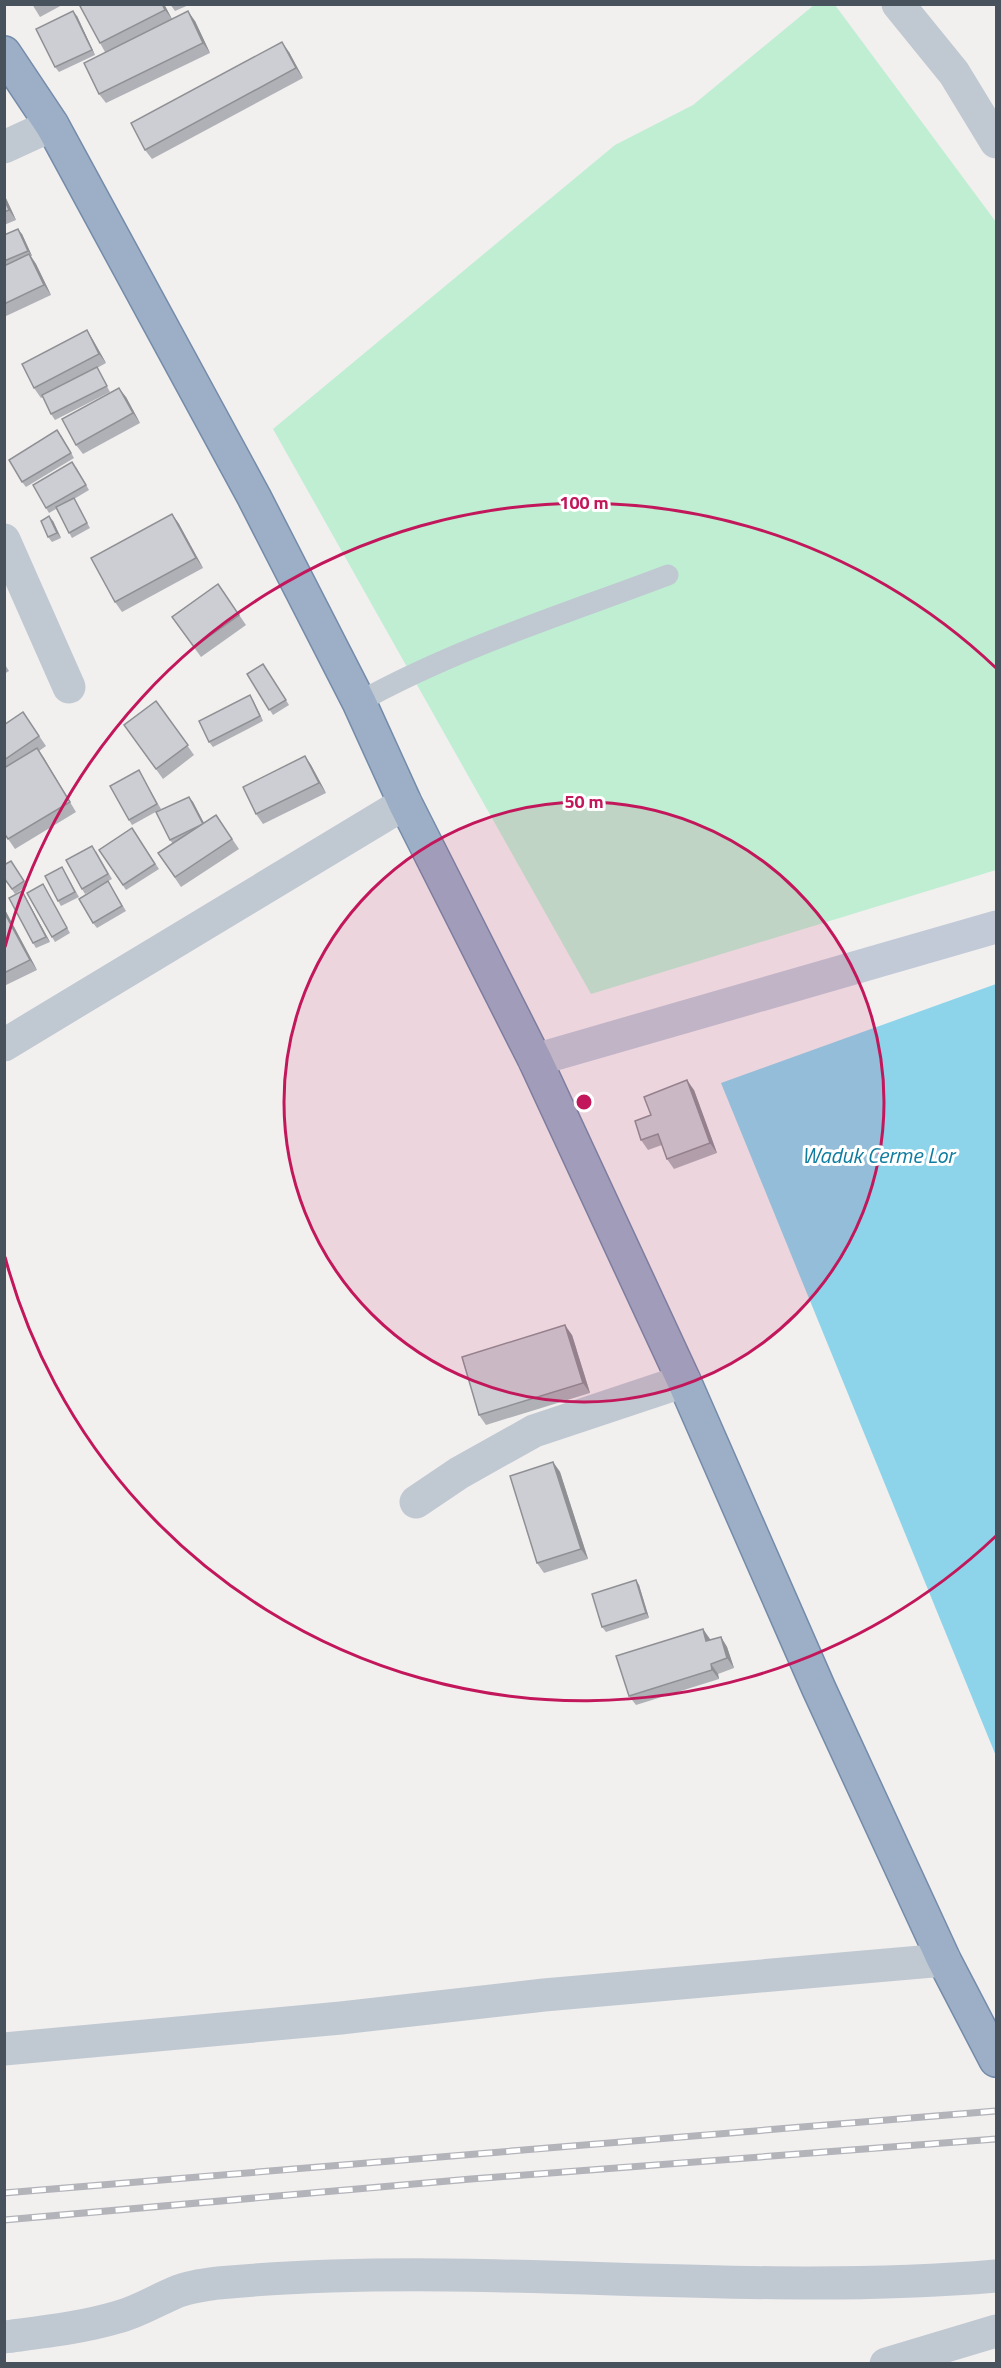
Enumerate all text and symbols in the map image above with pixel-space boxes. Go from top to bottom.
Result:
text: 100 m [559,489,609,516]
text: 50 m [564,788,604,815]
centre of rings [574,1092,594,1112]
water label: Waduk Cerme Lor [802,1138,957,1172]

